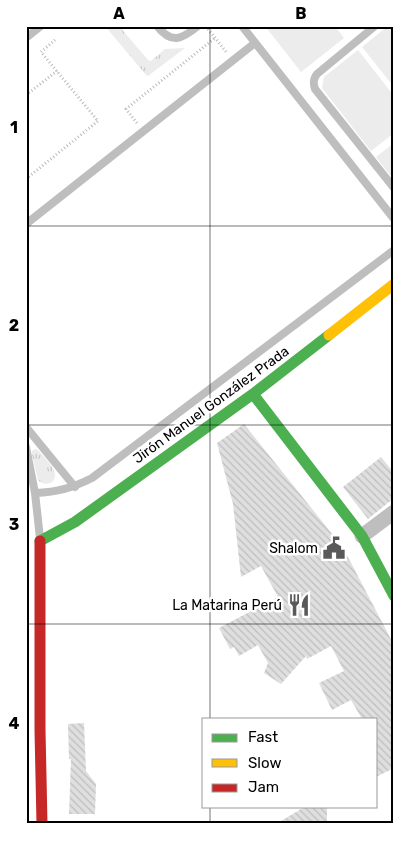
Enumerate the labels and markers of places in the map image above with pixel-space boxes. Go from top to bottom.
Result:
public building icon: Shalom [321,535,347,561]
place label: Shalom [269,540,318,557]
restaurant icon: La Matarina Perú [286,592,312,618]
place label: La Matarina Perú [172,597,282,614]

